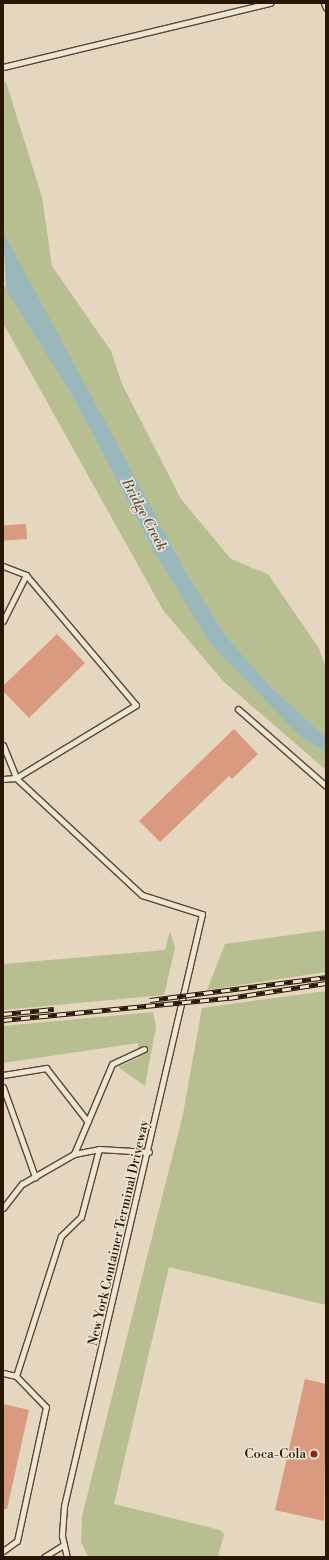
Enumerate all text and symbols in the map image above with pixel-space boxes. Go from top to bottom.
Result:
water label: Bridge Creek [118,476,170,554]
street label: New York Container Terminal Driveway [85,1118,153,1348]
place label: Coca-Cola [245,1446,306,1462]
marker: Coca-Cola [309,1449,319,1459]

